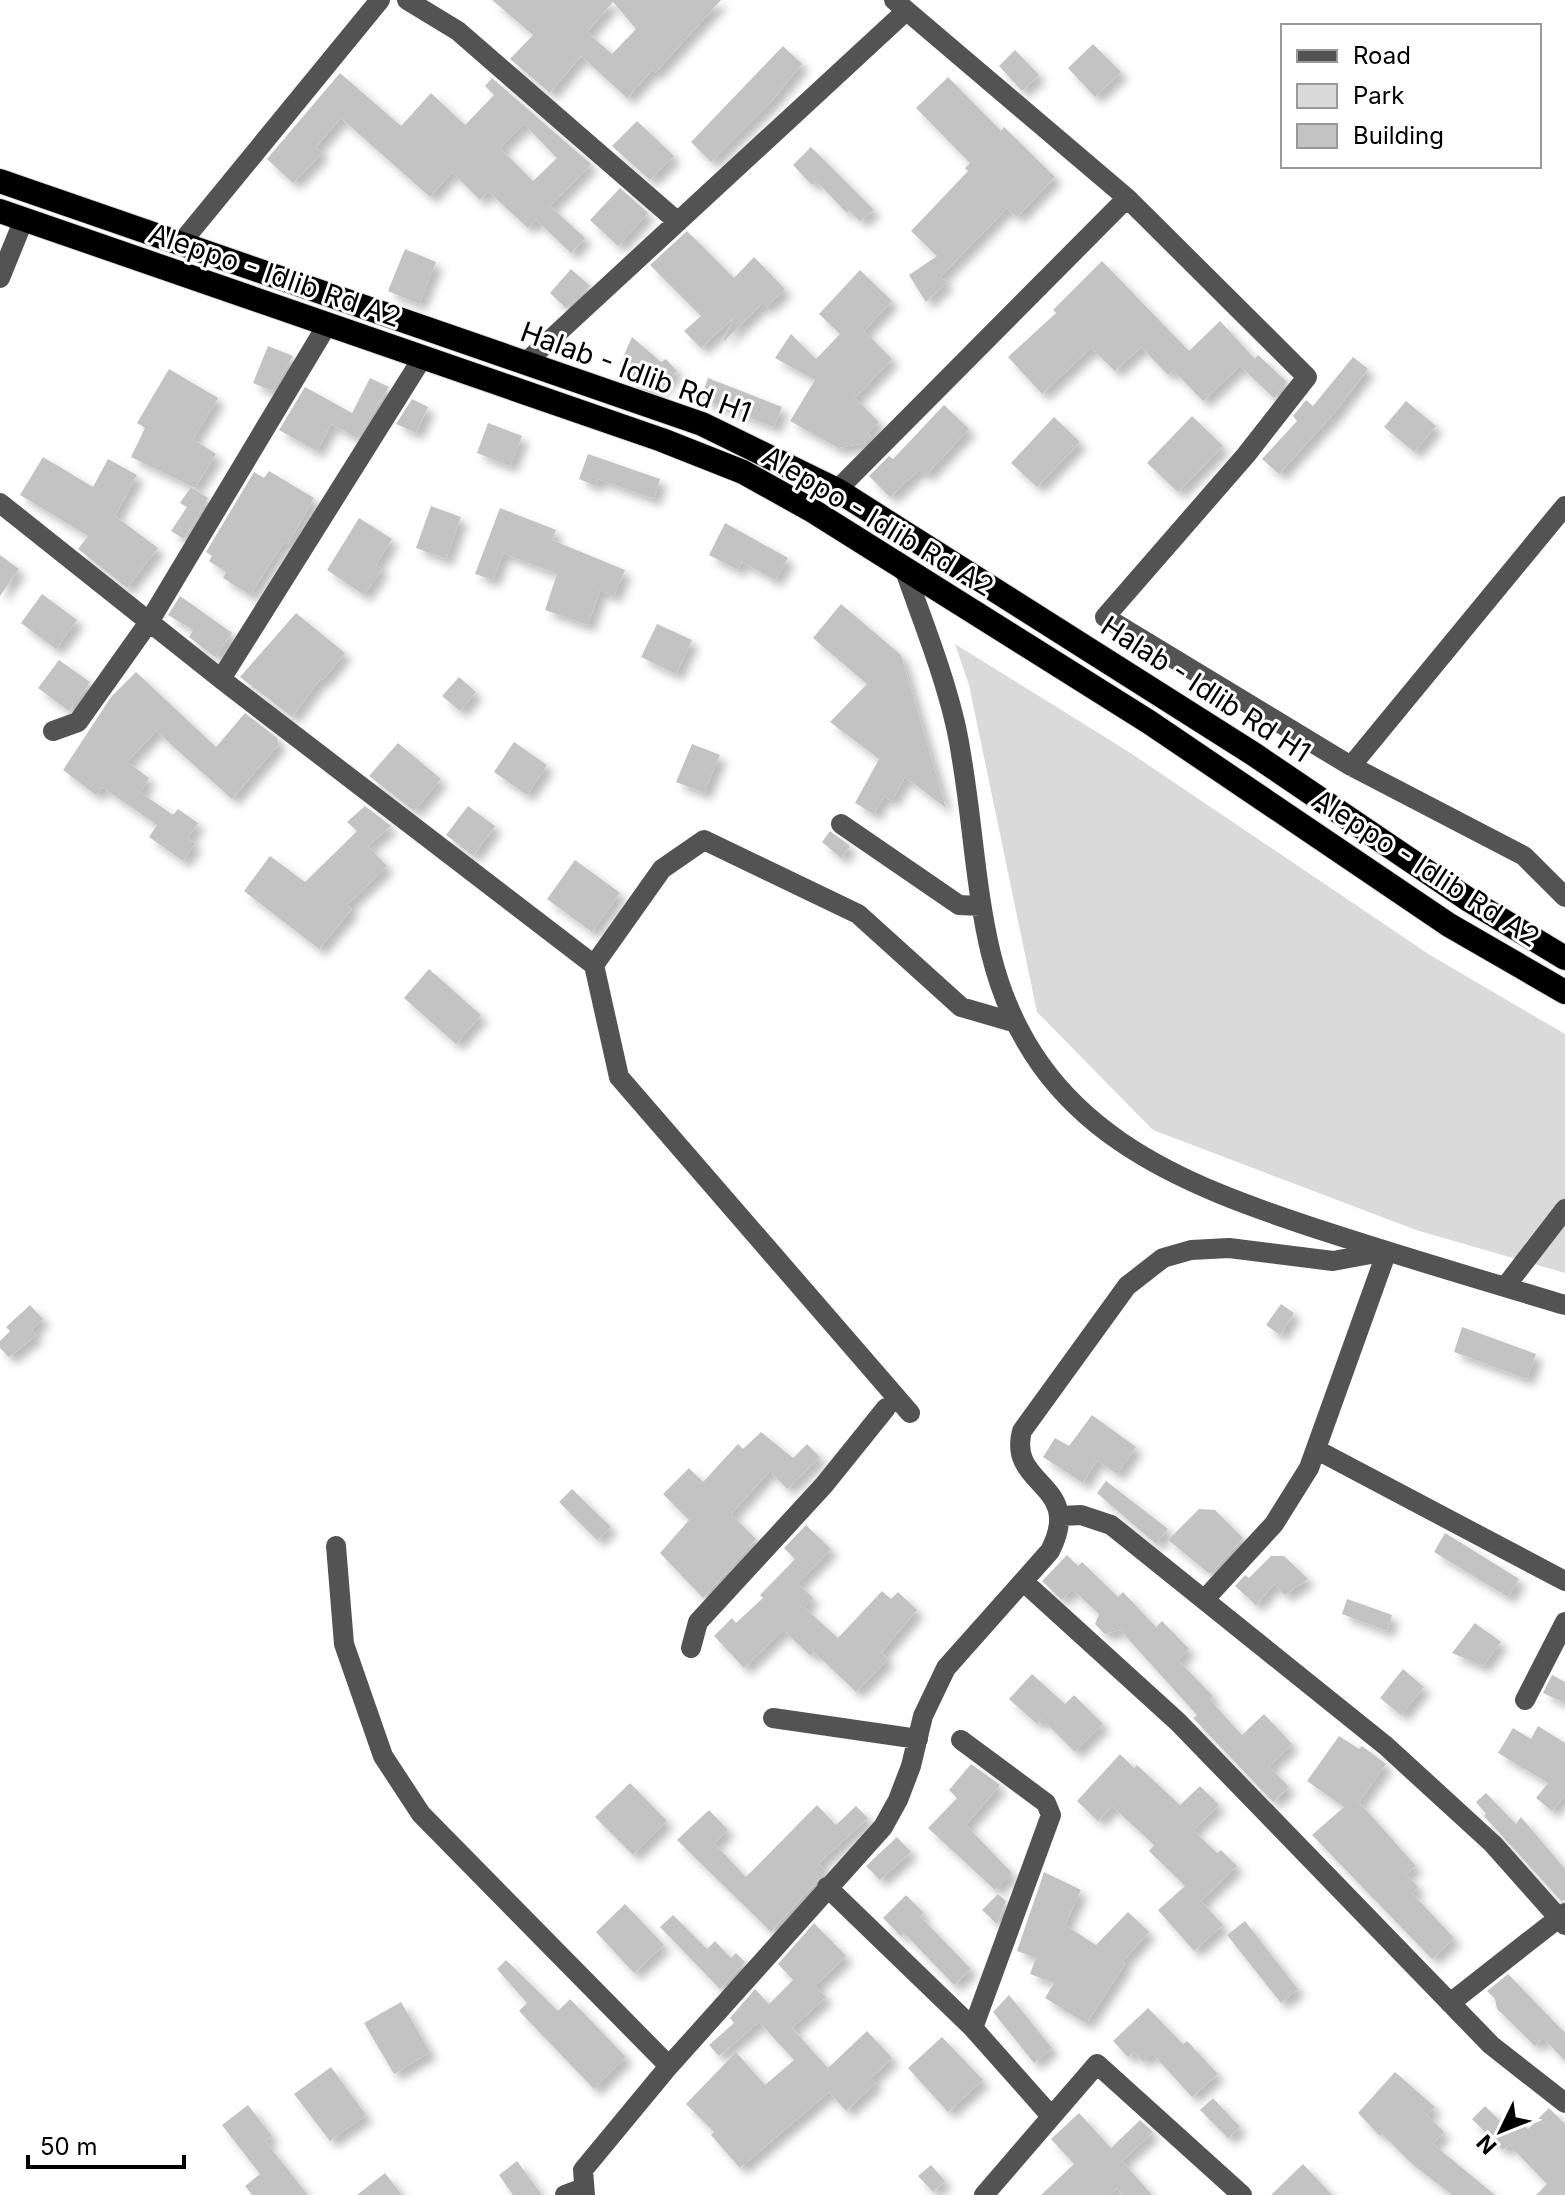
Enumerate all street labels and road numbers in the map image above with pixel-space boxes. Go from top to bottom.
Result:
street label: Aleppo - Idlib Rd A2 [144,216,406,334]
street label: Halab - Idlib Rd H1 [516,314,756,430]
street label: Aleppo - Idlib Rd A2 [756,438,1000,604]
street label: Halab - Idlib Rd H1 [1095,609,1317,769]
street label: Aleppo - Idlib Rd A2 [1306,782,1546,954]

